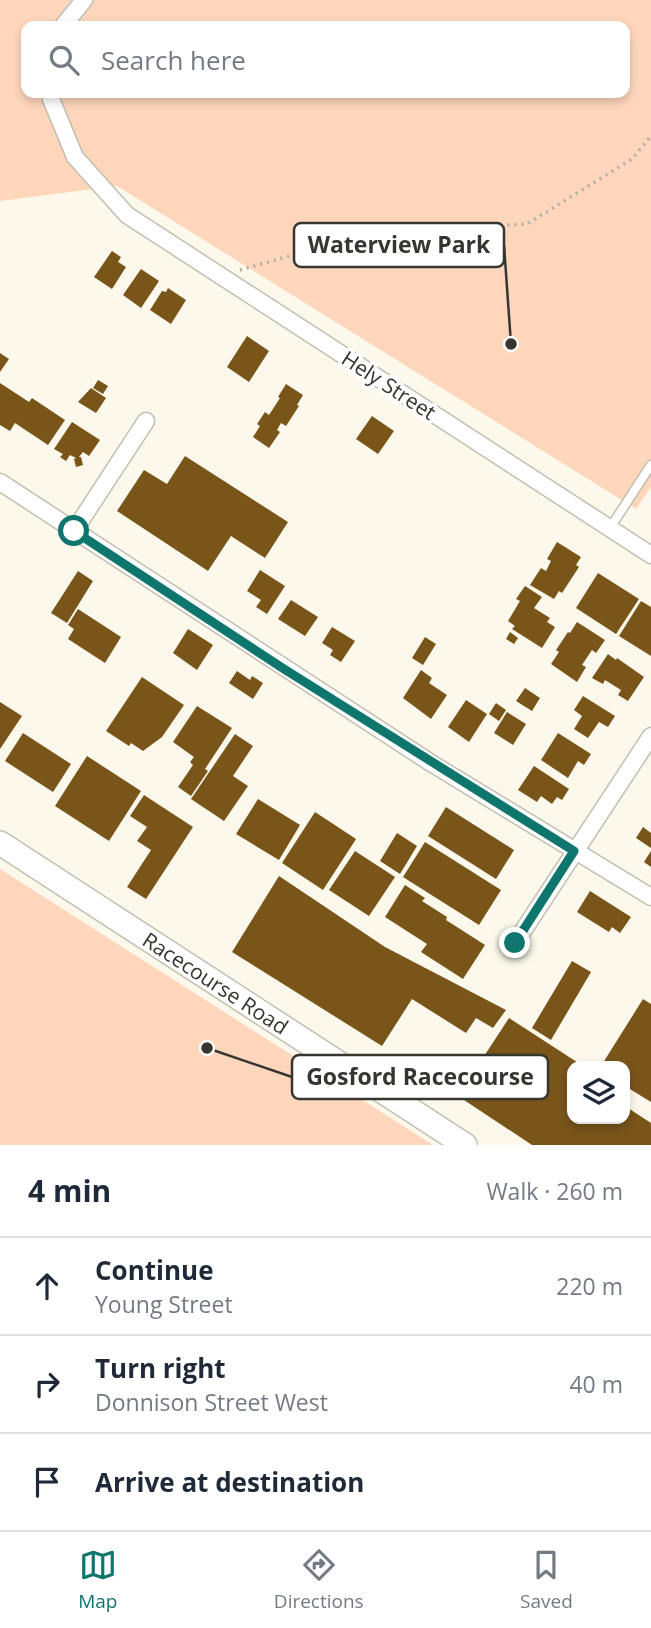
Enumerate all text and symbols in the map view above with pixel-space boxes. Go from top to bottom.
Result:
search box [21,21,630,98]
icon: search [45,41,83,79]
text: Search here [101,42,246,78]
callout: Waterview Park [294,223,504,267]
text: Waterview Park [308,228,491,260]
street label: Hely Street [336,344,442,426]
route start [58,515,89,546]
street label: Racecourse Road [137,925,294,1041]
route end [499,927,530,958]
callout: Gosford Racecourse [292,1055,548,1099]
text: Gosford Racecourse [306,1060,534,1092]
map controls [567,1061,630,1124]
button: layers [567,1061,630,1124]
text: 4 min [28,1170,111,1211]
text: Walk · 260 m [486,1175,623,1207]
text: Continue [95,1252,214,1288]
icon: ahead [28,1267,66,1305]
text: 220 m [556,1270,623,1302]
text: Young Street [95,1288,233,1320]
text: Turn right [95,1350,226,1386]
icon: right [28,1365,66,1403]
text: 40 m [569,1368,623,1400]
text: Donnison Street West [95,1386,328,1418]
icon: arrive [28,1463,66,1501]
text: Arrive at destination [95,1464,364,1500]
tab: Map [78,1546,117,1614]
tab: Directions [274,1546,364,1614]
tab: Saved [520,1546,573,1614]

